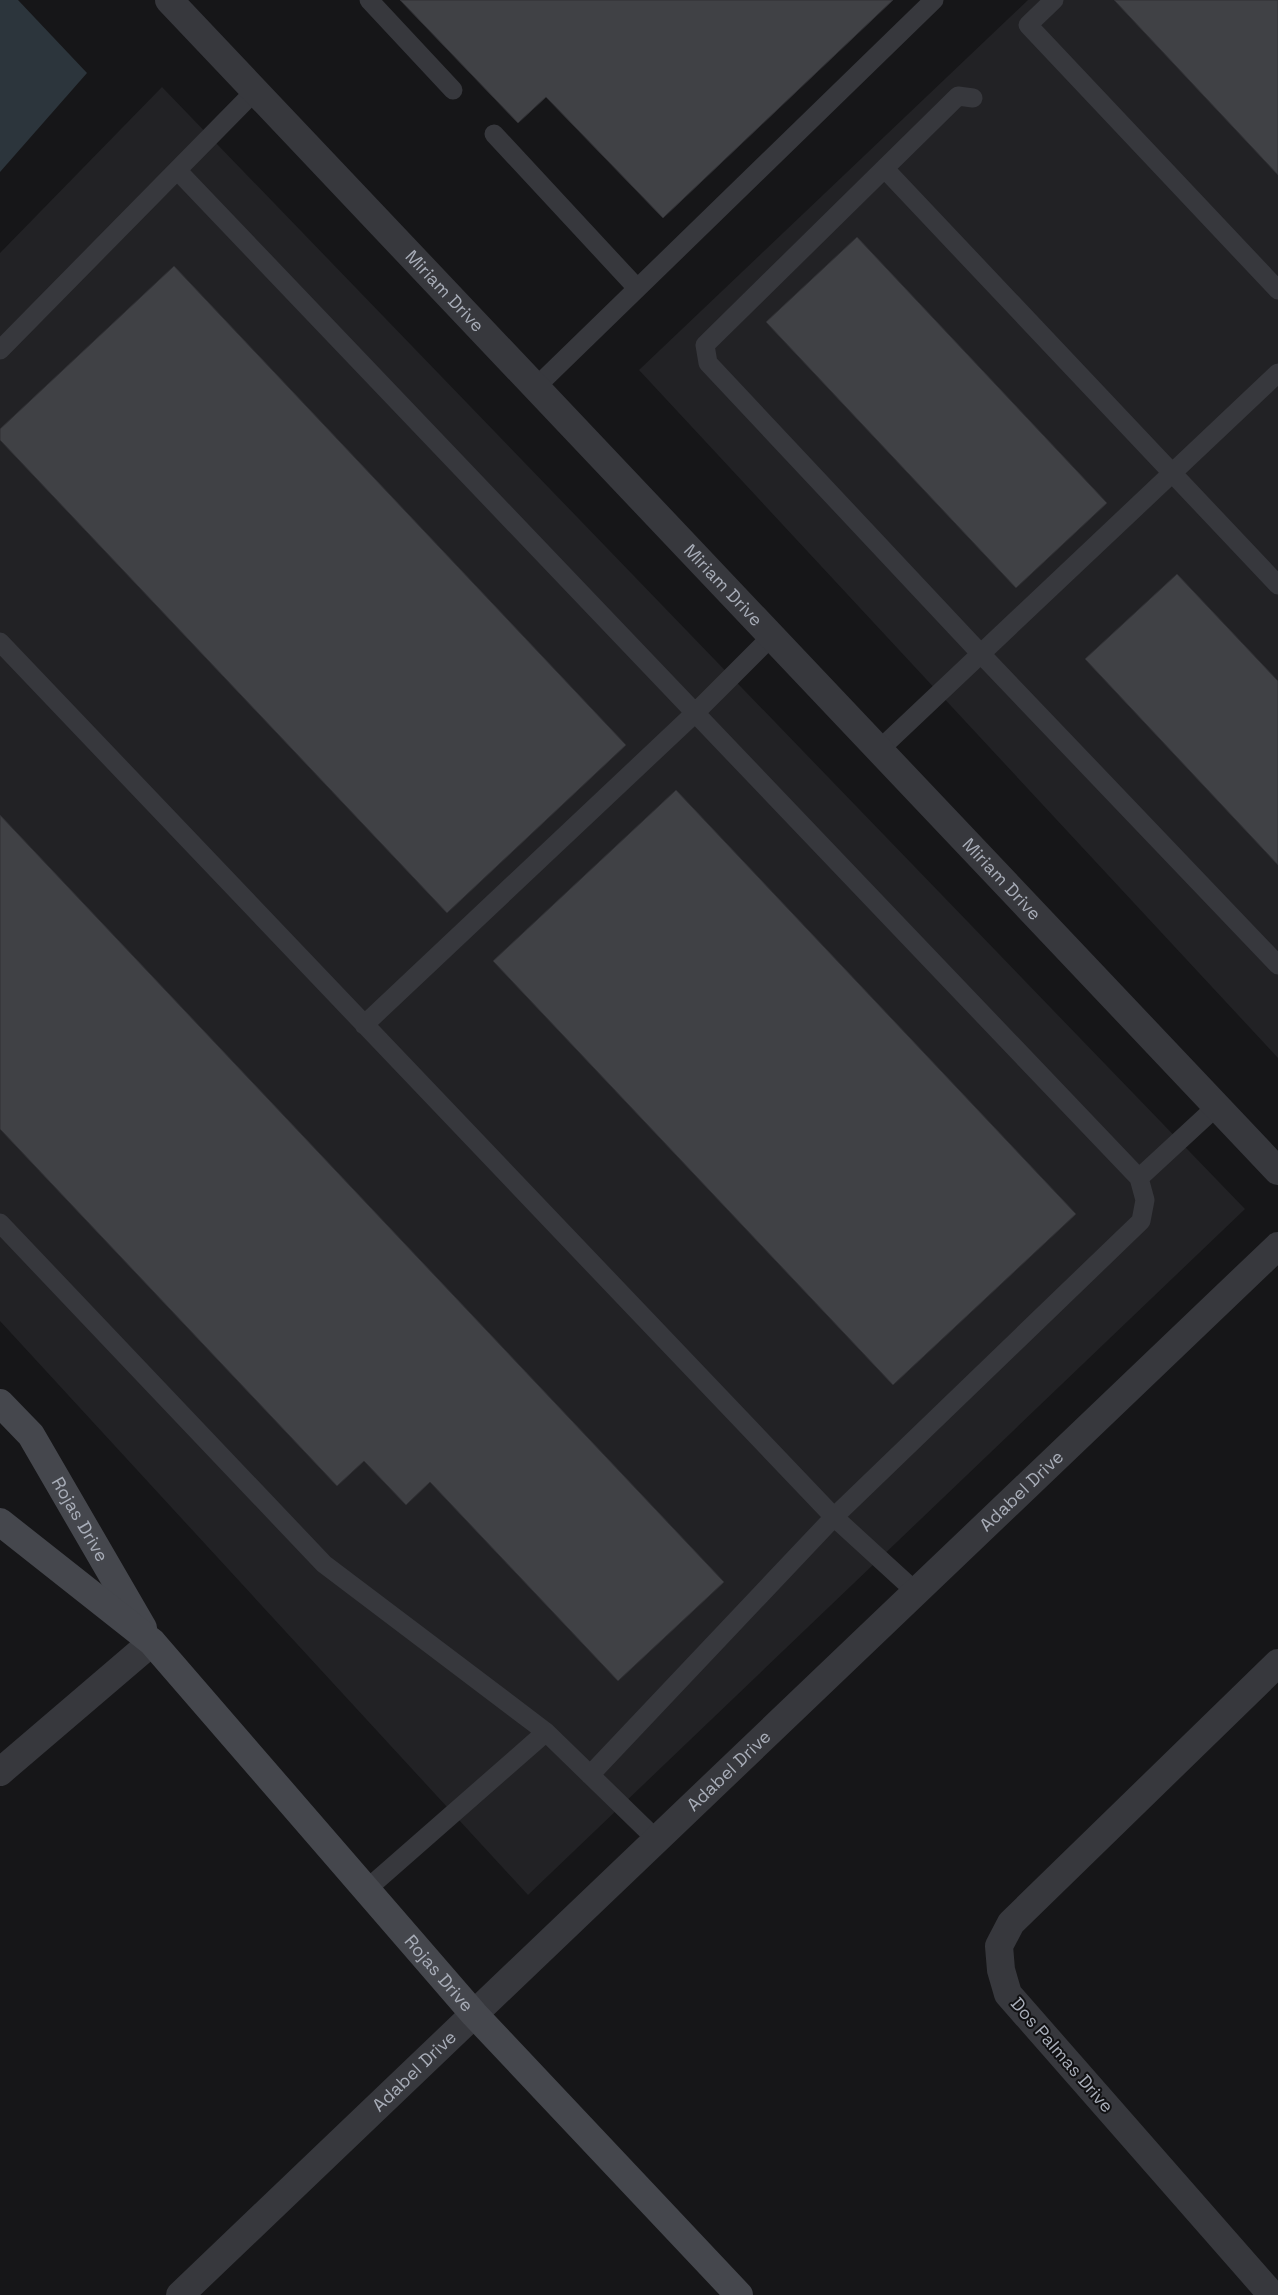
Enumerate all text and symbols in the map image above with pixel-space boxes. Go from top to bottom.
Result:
street label: Miriam Drive [401,245,490,337]
street label: Miriam Drive [679,539,768,631]
street label: Miriam Drive [958,833,1046,925]
street label: Adabel Drive [974,1445,1068,1536]
street label: Rojas Drive [47,1472,114,1566]
street label: Adabel Drive [682,1725,775,1816]
street label: Rojas Drive [400,1930,479,2016]
street label: Dos Palmas Drive [1006,1992,1119,2117]
street label: Adabel Drive [367,2025,461,2116]

